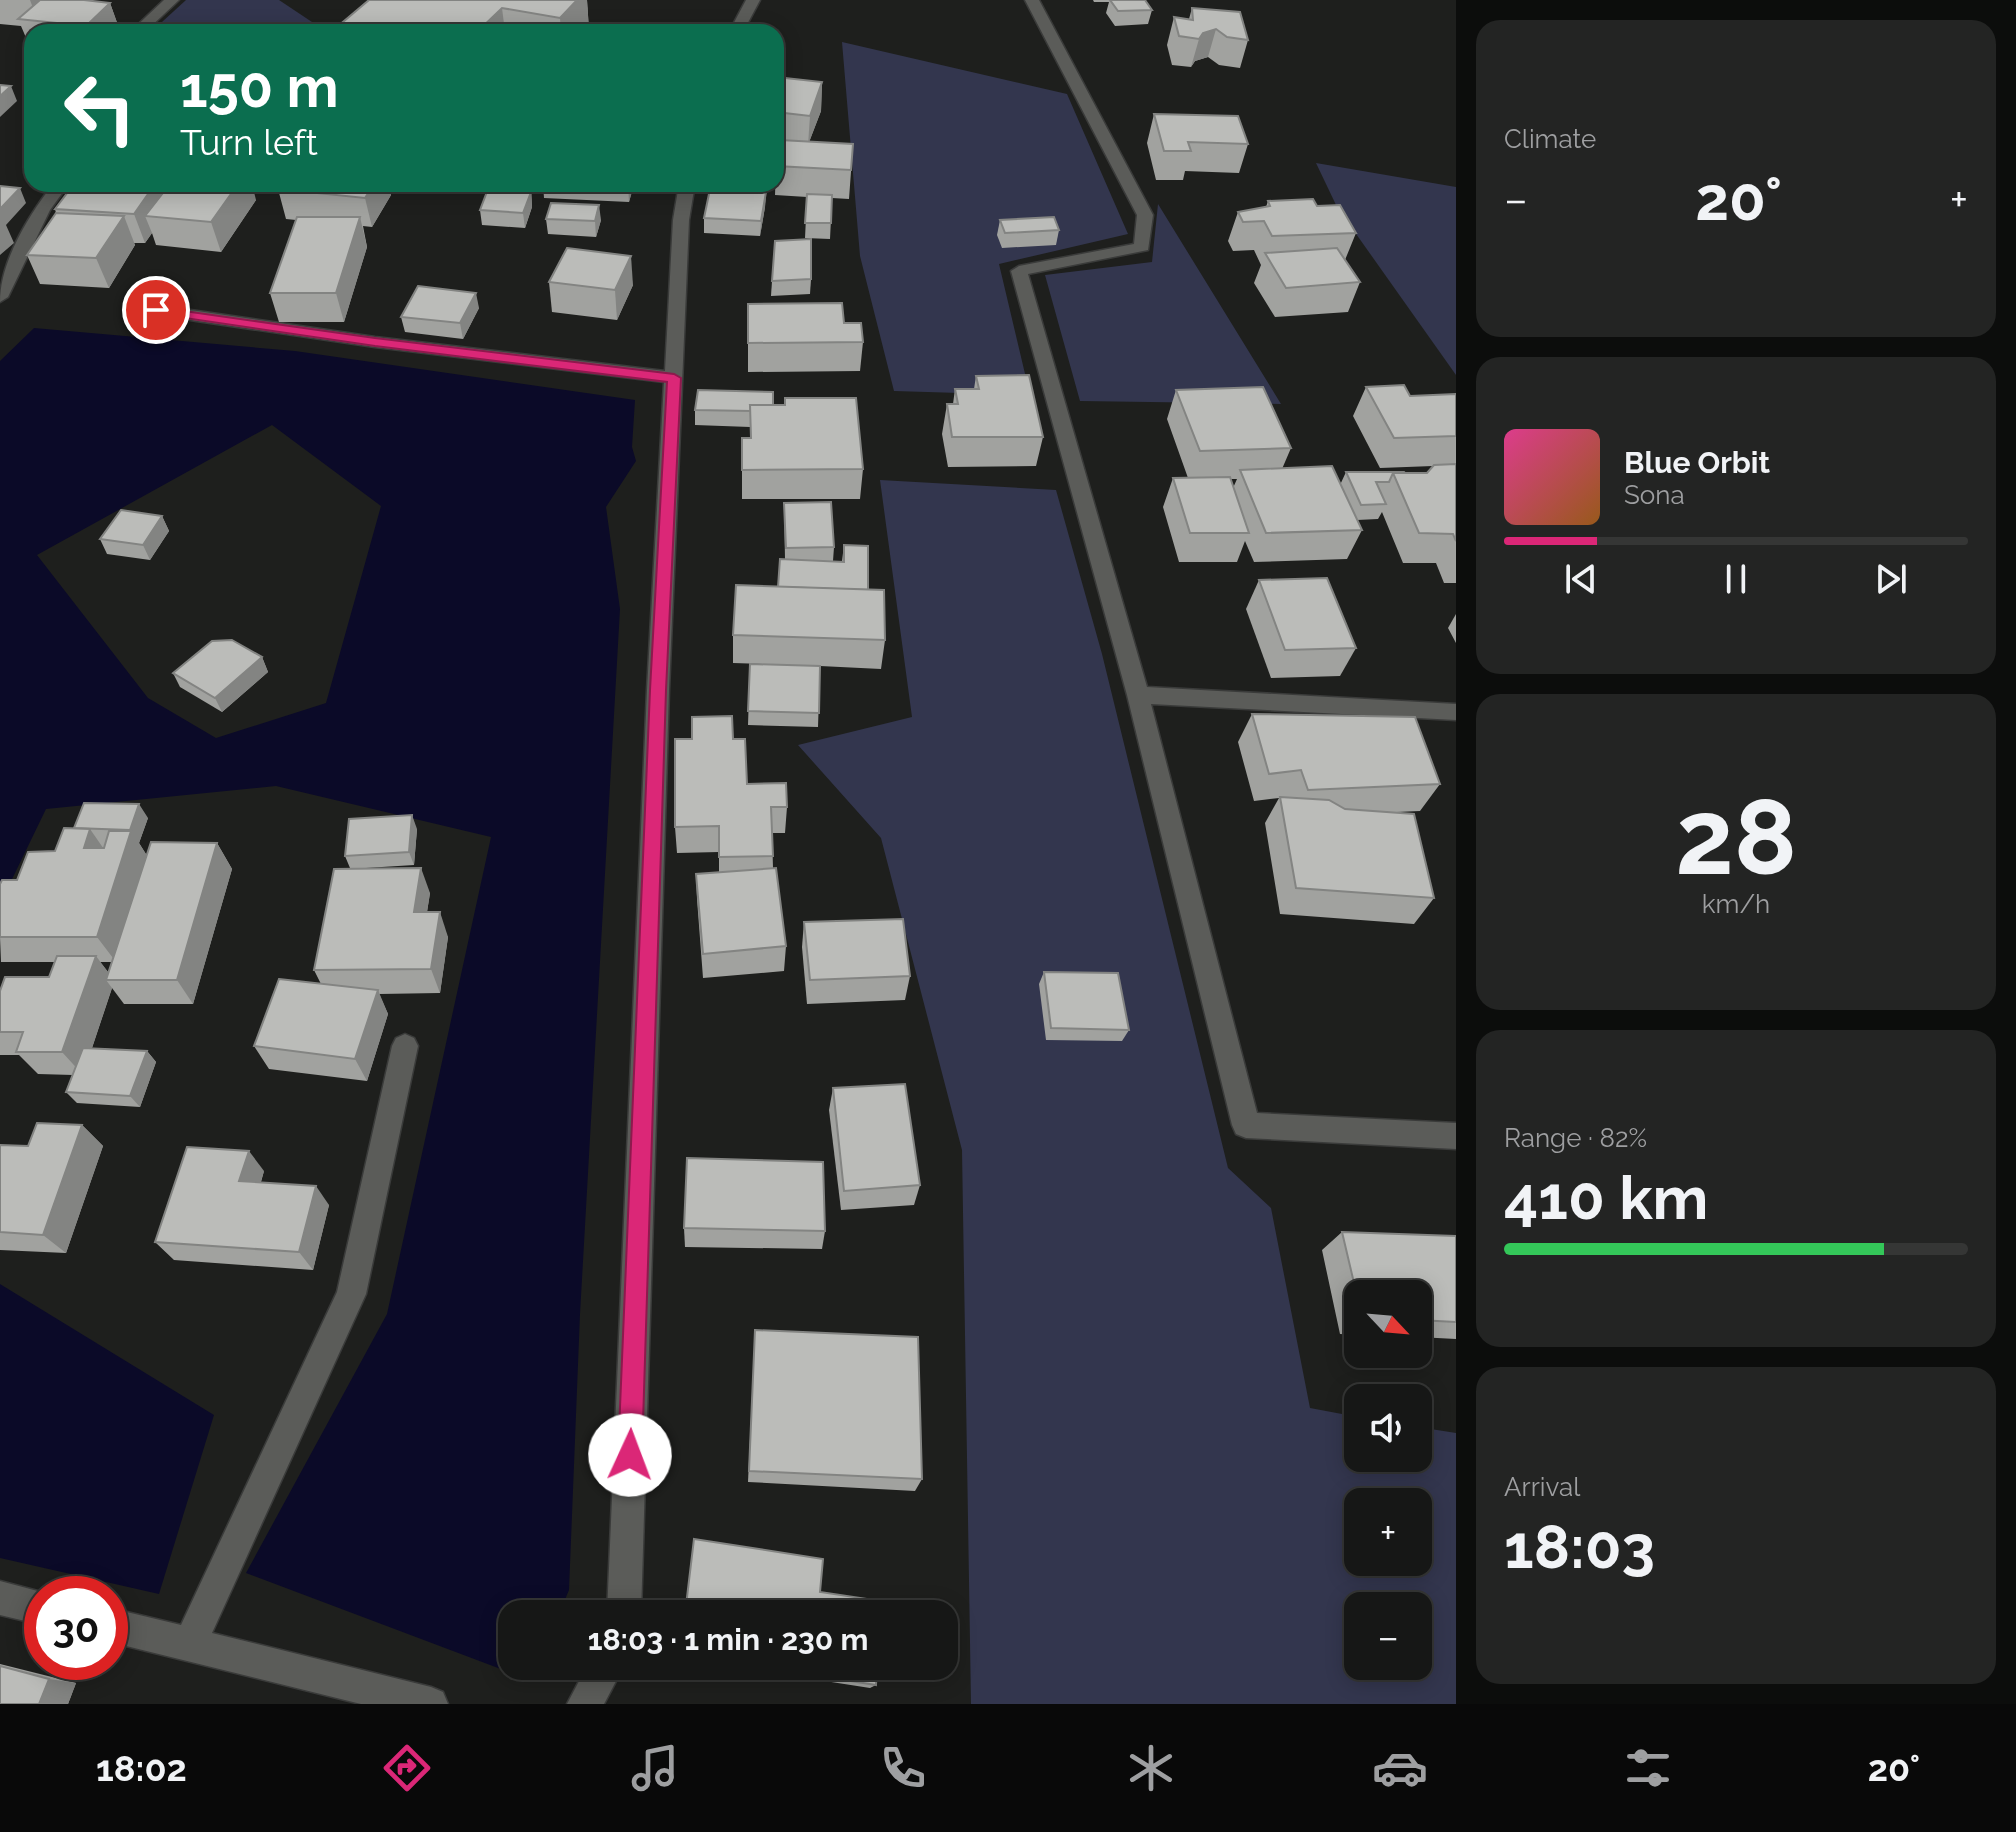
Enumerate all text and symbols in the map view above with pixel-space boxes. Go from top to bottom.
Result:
text: 150 m [180,54,339,120]
icon: left [48,56,152,160]
text: Turn left [180,121,318,163]
text: Climate [1504,124,1596,154]
text: 20° [1695,164,1782,234]
text: − [1504,174,1528,225]
text: + [1950,174,1968,225]
pin [122,276,190,344]
icon: arrive [134,288,178,332]
text: Blue Orbit [1624,445,1770,480]
text: Sona [1624,480,1685,510]
icon: previous [1559,557,1603,601]
icon: pause [1714,557,1758,601]
icon: next [1869,557,1913,601]
text: 28 [1675,776,1797,898]
text: km/h [1702,889,1770,919]
text: Range · 82% [1504,1123,1647,1153]
text: 410 km [1504,1163,1708,1233]
north arrow [1344,1280,1432,1368]
map controls [1344,1280,1432,1680]
button: sound [1344,1384,1432,1472]
position arrow [588,1413,672,1497]
text: Arrival [1504,1472,1580,1502]
button: + [1344,1488,1432,1576]
text: 18:03 [1504,1512,1655,1582]
speed limit sign: 30 [24,1576,128,1680]
button: − [1344,1592,1432,1680]
text: 18:03 · 1 min · 230 m [588,1622,868,1657]
icon: directions [379,1740,435,1796]
icon: music [627,1740,683,1796]
icon: phone [875,1740,931,1796]
icon: climate [1123,1740,1179,1796]
icon: car [1372,1740,1428,1796]
icon: filters [1620,1740,1676,1796]
text: 18:02 [96,1747,187,1789]
text: 20° [1868,1747,1920,1789]

